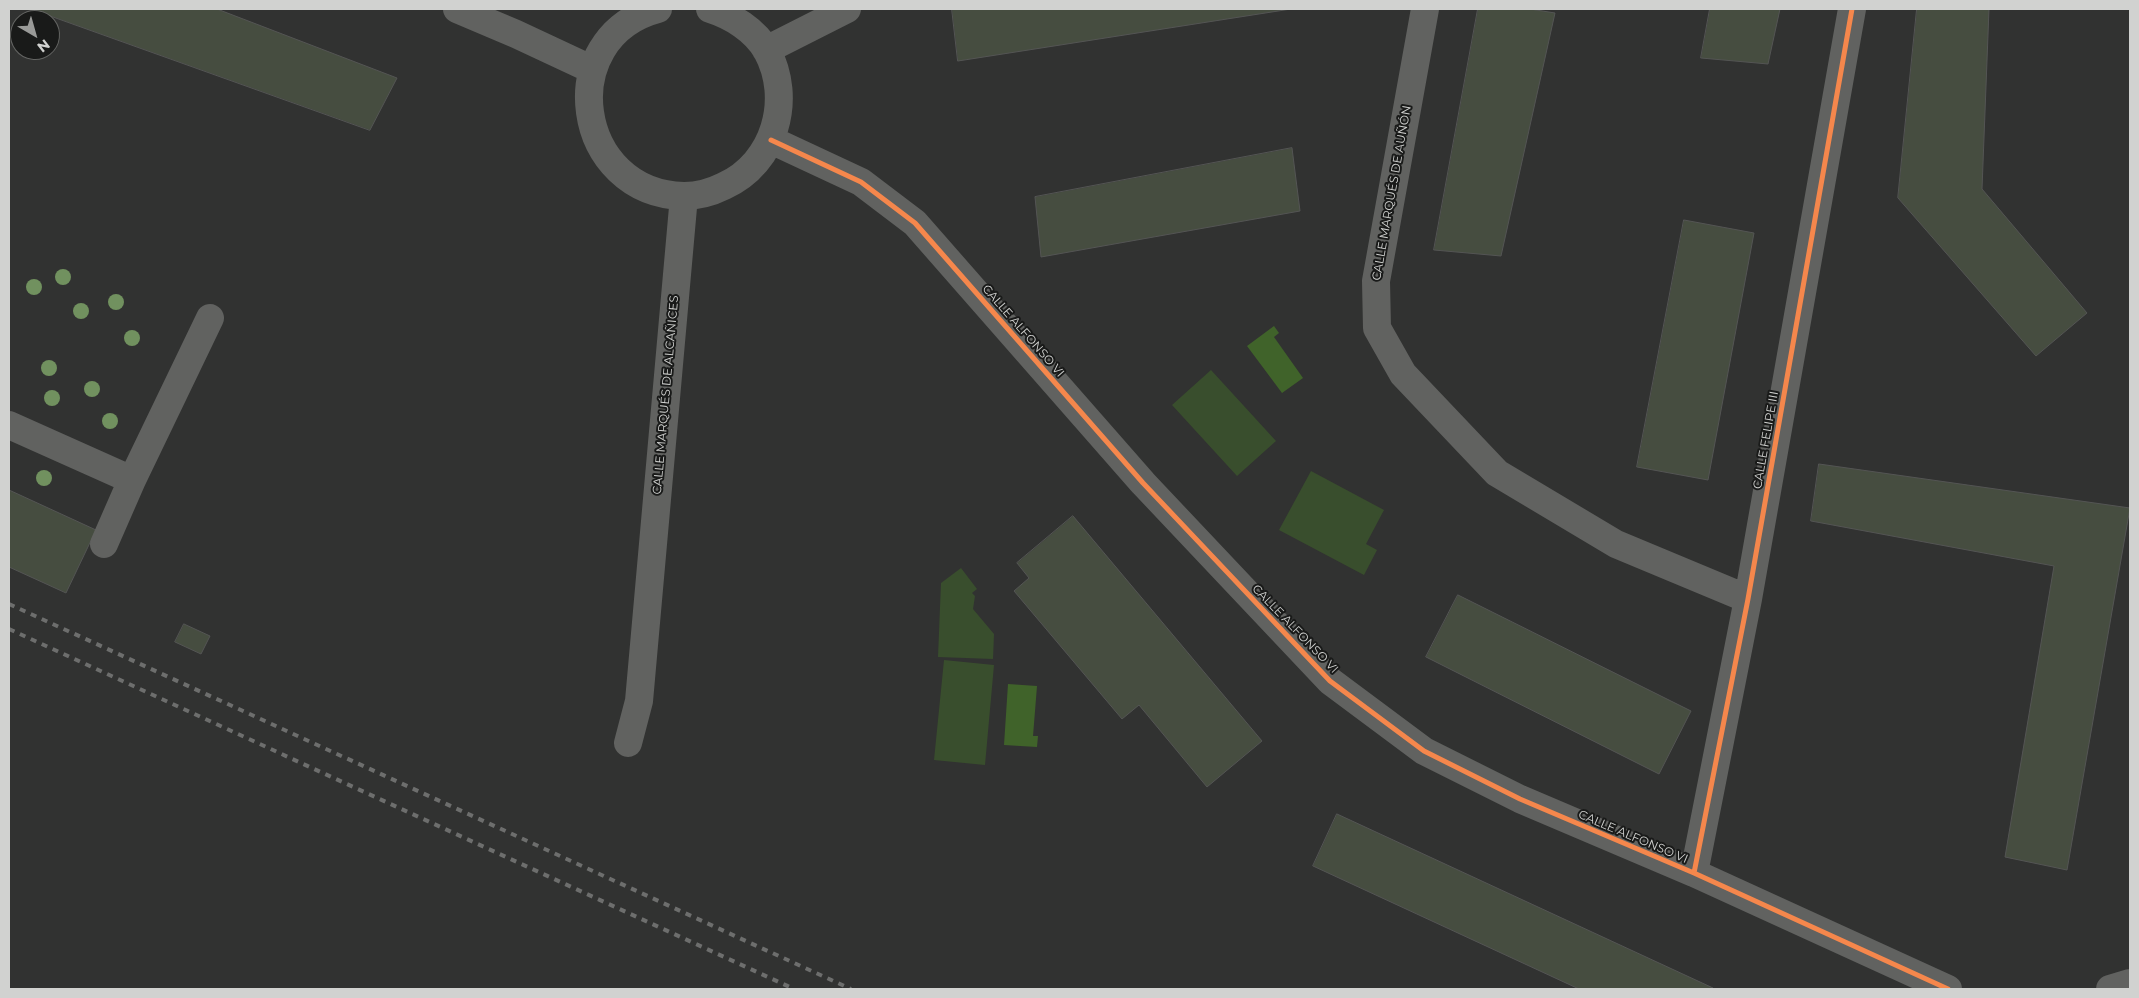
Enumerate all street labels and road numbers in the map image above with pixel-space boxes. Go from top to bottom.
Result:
street label: CALLE MARQUÉS DE AUÑÓN [1369,104,1415,282]
street label: CALLE ALFONSO VI [979,282,1067,380]
street label: CALLE MARQUÉS DE ALCAÑICES [650,295,682,495]
street label: CALLE FELIPE III [1750,390,1782,490]
street label: CALLE ALFONSO VI [1249,582,1341,676]
street label: CALLE ALFONSO VI [1576,807,1690,867]

